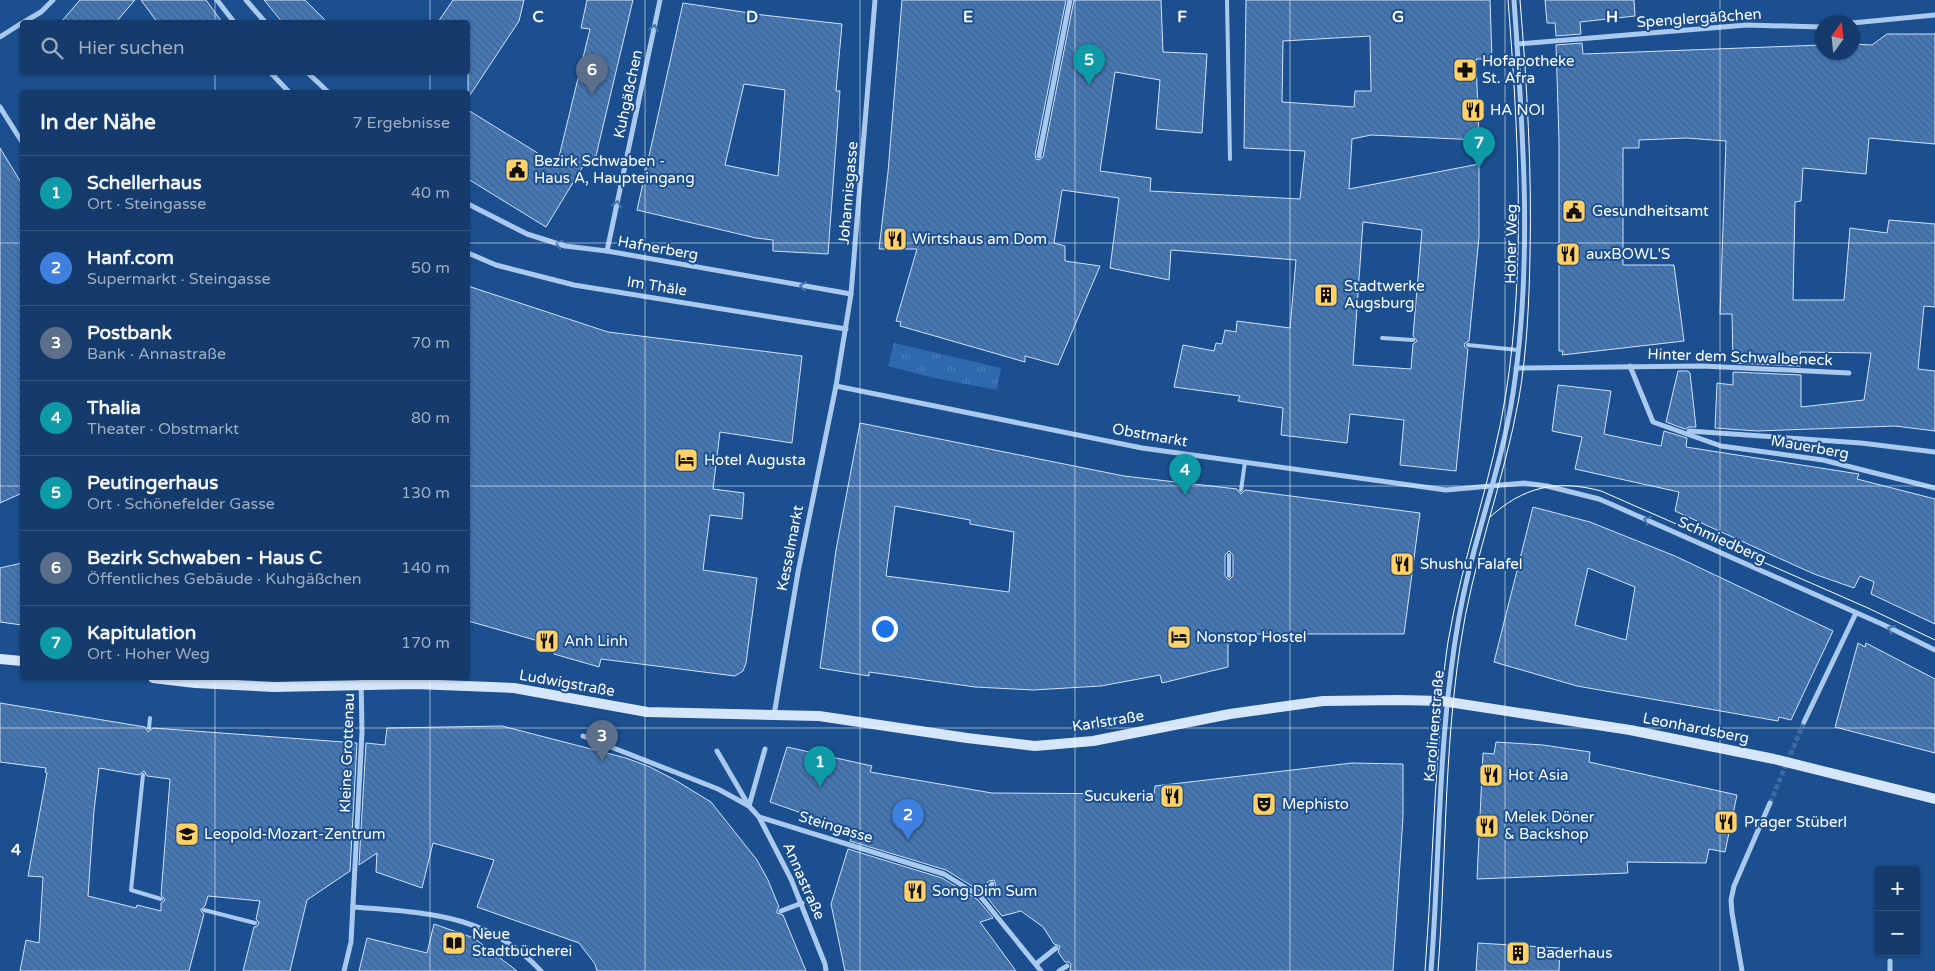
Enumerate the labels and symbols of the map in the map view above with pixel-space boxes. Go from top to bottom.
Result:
street label: Spenglergäßchen [1636,5,1762,31]
text: C [532,7,544,27]
text: D [746,7,758,27]
text: E [963,7,973,27]
text: F [1177,7,1187,27]
text: G [1392,7,1404,27]
text: H [1606,7,1618,27]
north arrow [1815,15,1860,60]
one-way arrow [649,23,659,32]
pin: 5 [1073,44,1105,85]
street label: Kuhgäßchen [610,48,646,140]
place label: Hofapotheke St. Afra [1482,52,1575,87]
pin: 6 [576,54,608,95]
pharmacy icon: Hofapotheke St. Afra [1452,57,1478,83]
restaurant icon: HA NOI [1460,97,1486,123]
place label: HA NOI [1490,101,1545,119]
pin: 7 [1463,127,1495,168]
street label: Johannisgasse [835,141,861,245]
place label: Bezirk Schwaben - Haus A, Haupteingang [534,152,695,187]
public building icon: Bezirk Schwaben - Haus A, Haupteingang [504,157,530,183]
public building icon: Gesundheitsamt [1561,198,1587,224]
one-way arrow [612,199,622,208]
place label: Gesundheitsamt [1592,202,1709,220]
street label: Hoher Weg [1501,204,1521,284]
restaurant icon: Wirtshaus am Dom [882,226,908,252]
place label: Wirtshaus am Dom [912,230,1047,248]
street label: Hafnerberg [616,232,700,264]
one-way arrow [556,240,564,250]
restaurant icon: auxBOWL'S [1555,241,1581,267]
place label: auxBOWL'S [1586,245,1670,263]
street label: Im Thäle [626,272,688,300]
place label: Stadtwerke Augsburg [1344,277,1425,312]
one-way arrow [799,281,807,291]
building icon: Stadtwerke Augsburg [1313,282,1339,308]
street label: Hinter dem Schwalbeneck [1647,345,1833,369]
street label: Obstmarkt [1111,420,1189,451]
street label: Mauerberg [1769,431,1851,463]
hotel icon: Hotel Augusta [673,447,699,473]
place label: Hotel Augusta [704,451,806,469]
pin: 4 [1169,454,1201,495]
street label: Kesselmarkt [773,503,807,592]
street label: Schmiedberg [1675,513,1769,567]
one-way arrow [1643,516,1652,527]
restaurant icon: Shushu Falafel [1389,551,1415,577]
place label: Shushu Falafel [1420,555,1523,573]
your location [872,616,898,642]
hotel icon: Nonstop Hostel [1166,624,1192,650]
one-way arrow [1887,624,1896,635]
restaurant icon: Anh Linh [534,628,560,654]
place label: Nonstop Hostel [1196,628,1307,646]
place label: Anh Linh [564,632,628,650]
street label: Ludwigstraße [518,666,616,700]
street label: Karolinenstraße [1420,669,1448,783]
street label: Kleine Grottenau [336,693,358,813]
street label: Karlstraße [1071,706,1145,736]
street label: Leonhardsberg [1641,709,1751,747]
pin: 3 [586,720,618,761]
pin: 1 [804,746,836,787]
restaurant icon: Hot Asia [1478,762,1504,788]
place label: Hot Asia [1508,766,1568,784]
restaurant icon: Sucukeria [1159,783,1185,809]
place label: Sucukeria [1084,787,1154,805]
theatre icon: Mephisto [1251,791,1277,817]
place label: Mephisto [1282,795,1349,813]
pin: 2 [892,799,924,840]
street label: Steingasse [797,807,875,847]
place label: Melek Döner & Backshop [1504,808,1595,843]
restaurant icon: Prager Stüberl [1713,809,1739,835]
restaurant icon: Melek Döner & Backshop [1474,813,1500,839]
place label: Prager Stüberl [1744,813,1847,831]
school or university icon: Leopold-Mozart-Zentrum [174,821,200,847]
place label: Leopold-Mozart-Zentrum [204,825,386,843]
text: 4 [11,840,21,860]
street label: Annastraße [779,840,829,922]
restaurant icon: Song Dim Sum [902,878,928,904]
place label: Song Dim Sum [932,882,1037,900]
place label: Neue Stadtbücherei [472,925,572,960]
library icon: Neue Stadtbücherei [441,930,467,956]
building icon: Baderhaus [1505,940,1531,966]
place label: Baderhaus [1536,944,1612,962]

